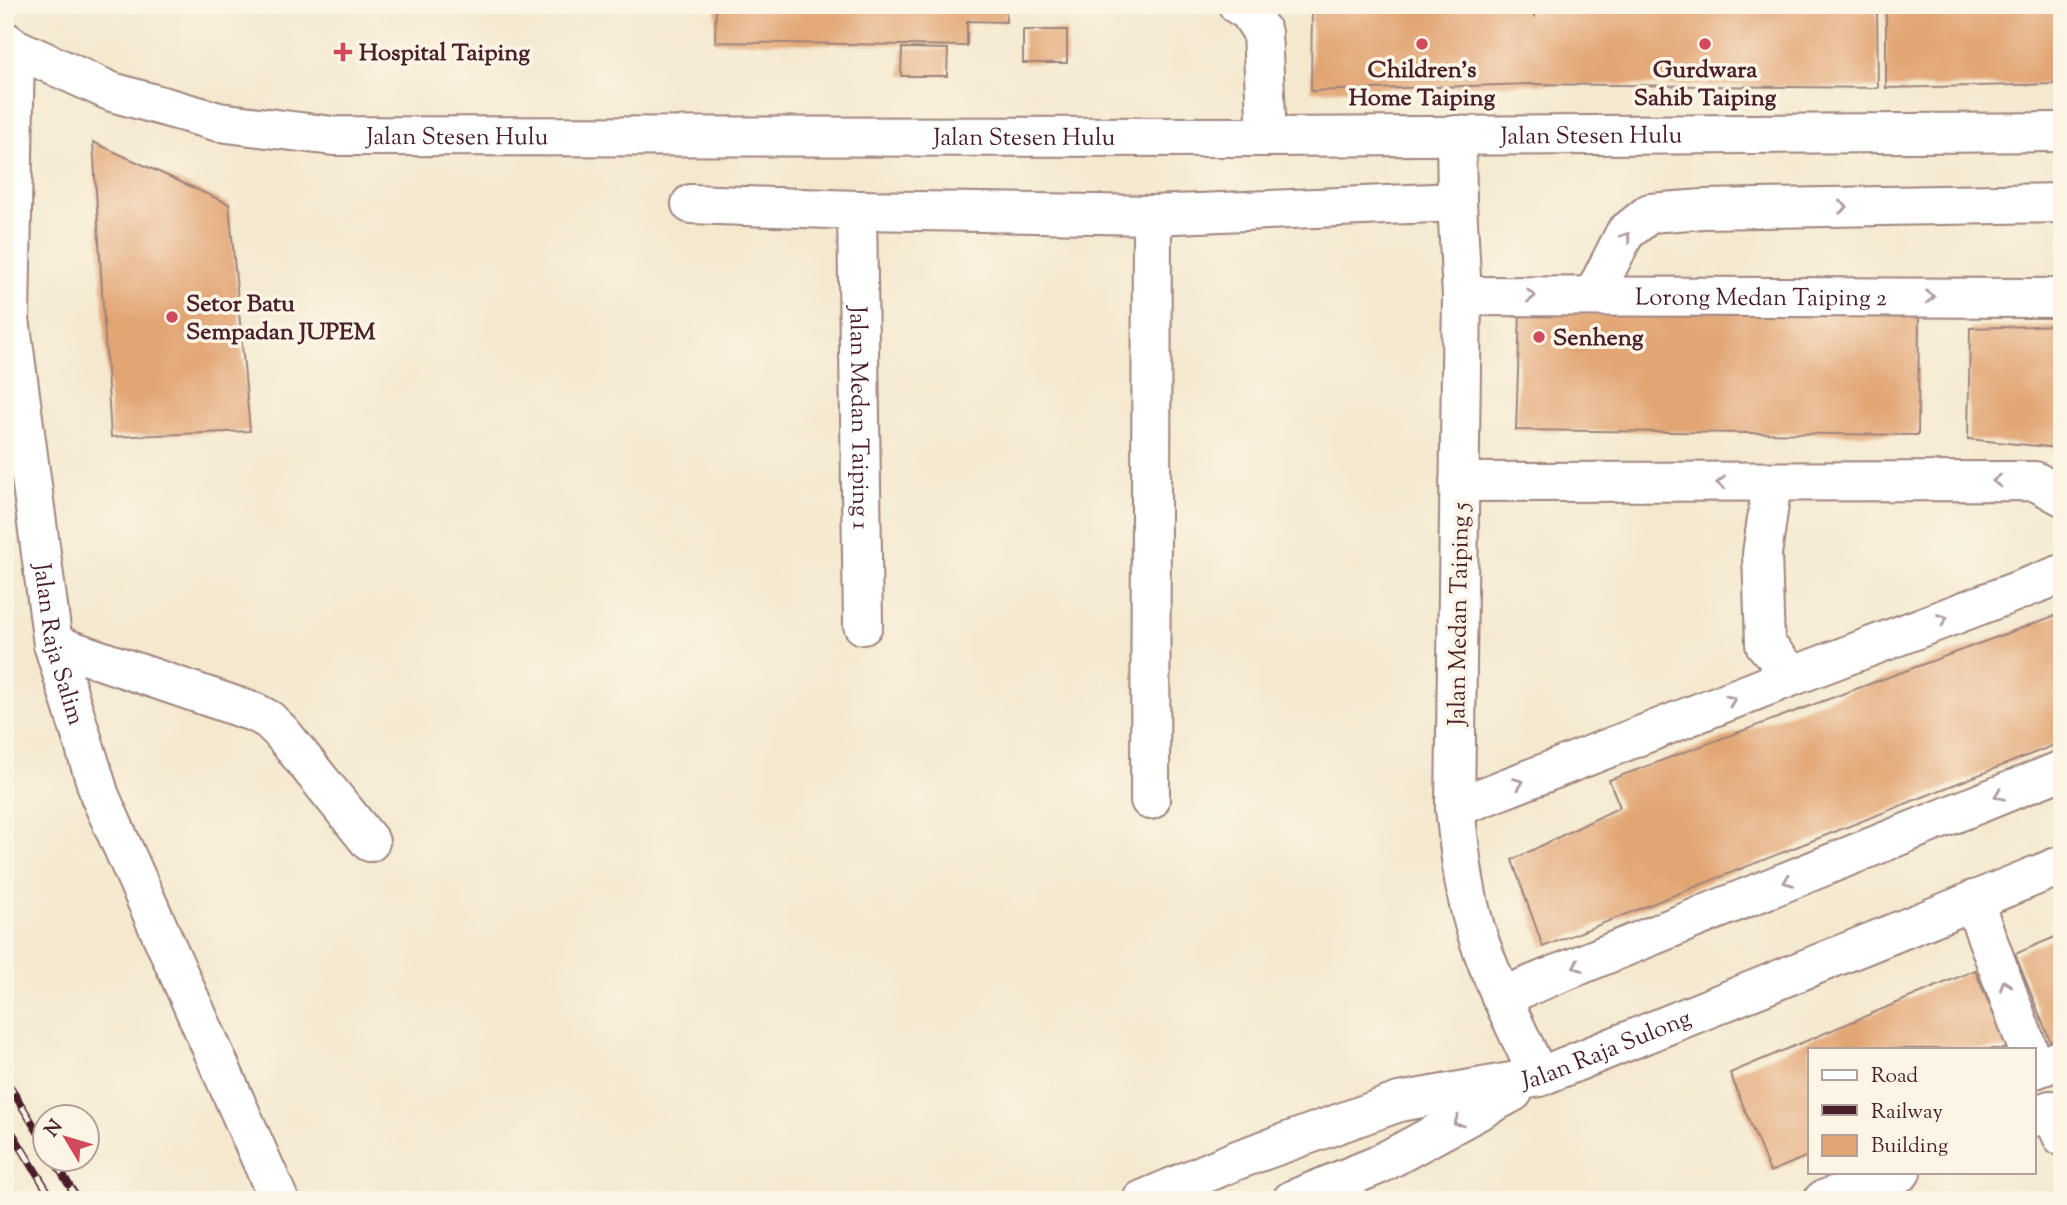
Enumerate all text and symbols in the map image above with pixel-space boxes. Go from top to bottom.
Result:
marker: Children's Home Taiping [1414,36,1430,52]
marker: Gurdwara Sahib Taiping [1697,36,1713,52]
place label: Hospital Taiping [359,37,530,71]
marker: Hospital Taiping [333,42,353,62]
place label: Children's Home Taiping [1349,54,1495,116]
place label: Gurdwara Sahib Taiping [1634,54,1777,116]
street label: Jalan Stesen Hulu [1498,119,1683,155]
street label: Jalan Stesen Hulu [364,121,548,155]
street label: Jalan Stesen Hulu [931,122,1115,156]
one-way arrow [1838,199,1848,215]
one-way arrow [1618,232,1630,245]
street label: Lorong Medan Taiping 2 [1635,282,1887,316]
place label: Setor Batu Sempadan JUPEM [186,288,377,350]
one-way arrow [1526,288,1536,304]
one-way arrow [1925,289,1935,305]
street label: Jalan Medan Taiping 1 [839,304,877,530]
marker: Setor Batu Sempadan JUPEM [164,309,180,325]
place label: Senheng [1553,322,1644,356]
marker: Senheng [1531,329,1547,345]
one-way arrow [1991,474,2002,489]
one-way arrow [1715,475,1725,491]
street label: Jalan Medan Taiping 5 [1441,502,1479,728]
street label: Jalan Raja Salim [23,559,92,730]
one-way arrow [1937,613,1949,627]
one-way arrow [1724,695,1736,709]
one-way arrow [1512,777,1524,791]
one-way arrow [1993,787,2005,801]
one-way arrow [1782,873,1795,887]
one-way arrow [1572,958,1584,972]
one-way arrow [1999,980,2013,992]
street label: Jalan Raja Sulong [1518,1002,1697,1099]
legend [1808,1048,2036,1174]
text: Road [1871,1062,1918,1092]
text: Railway [1871,1098,1943,1128]
north arrow [32,1104,102,1174]
one-way arrow [1453,1114,1465,1127]
text: N [39,1115,70,1143]
text: Building [1871,1132,1948,1162]

